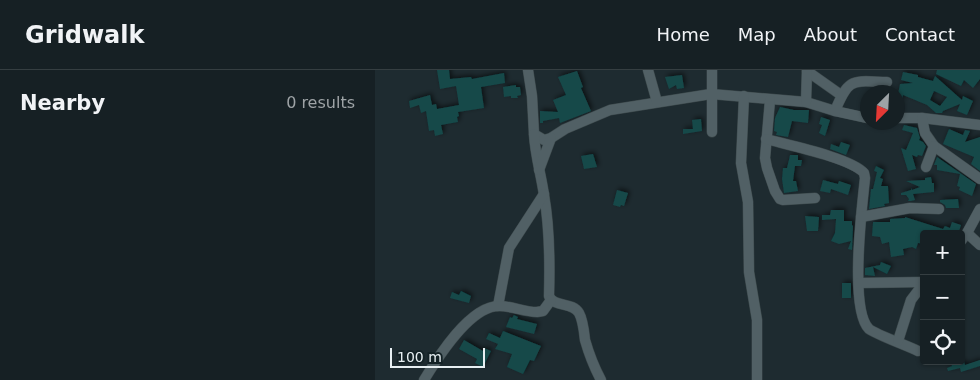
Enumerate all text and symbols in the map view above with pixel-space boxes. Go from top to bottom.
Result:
text: Gridwalk [25,21,145,49]
text: Home [657,24,710,45]
text: Map [738,24,776,45]
text: About [804,24,857,45]
text: Contact [885,24,955,45]
north arrow [860,85,905,130]
text: Nearby [20,91,105,115]
text: 0 results [286,93,355,112]
map controls [920,230,965,365]
button: + [920,230,965,275]
button: − [920,275,965,320]
button: locate [920,320,965,365]
scale bar [390,345,485,368]
text: 100 m [397,349,442,365]

